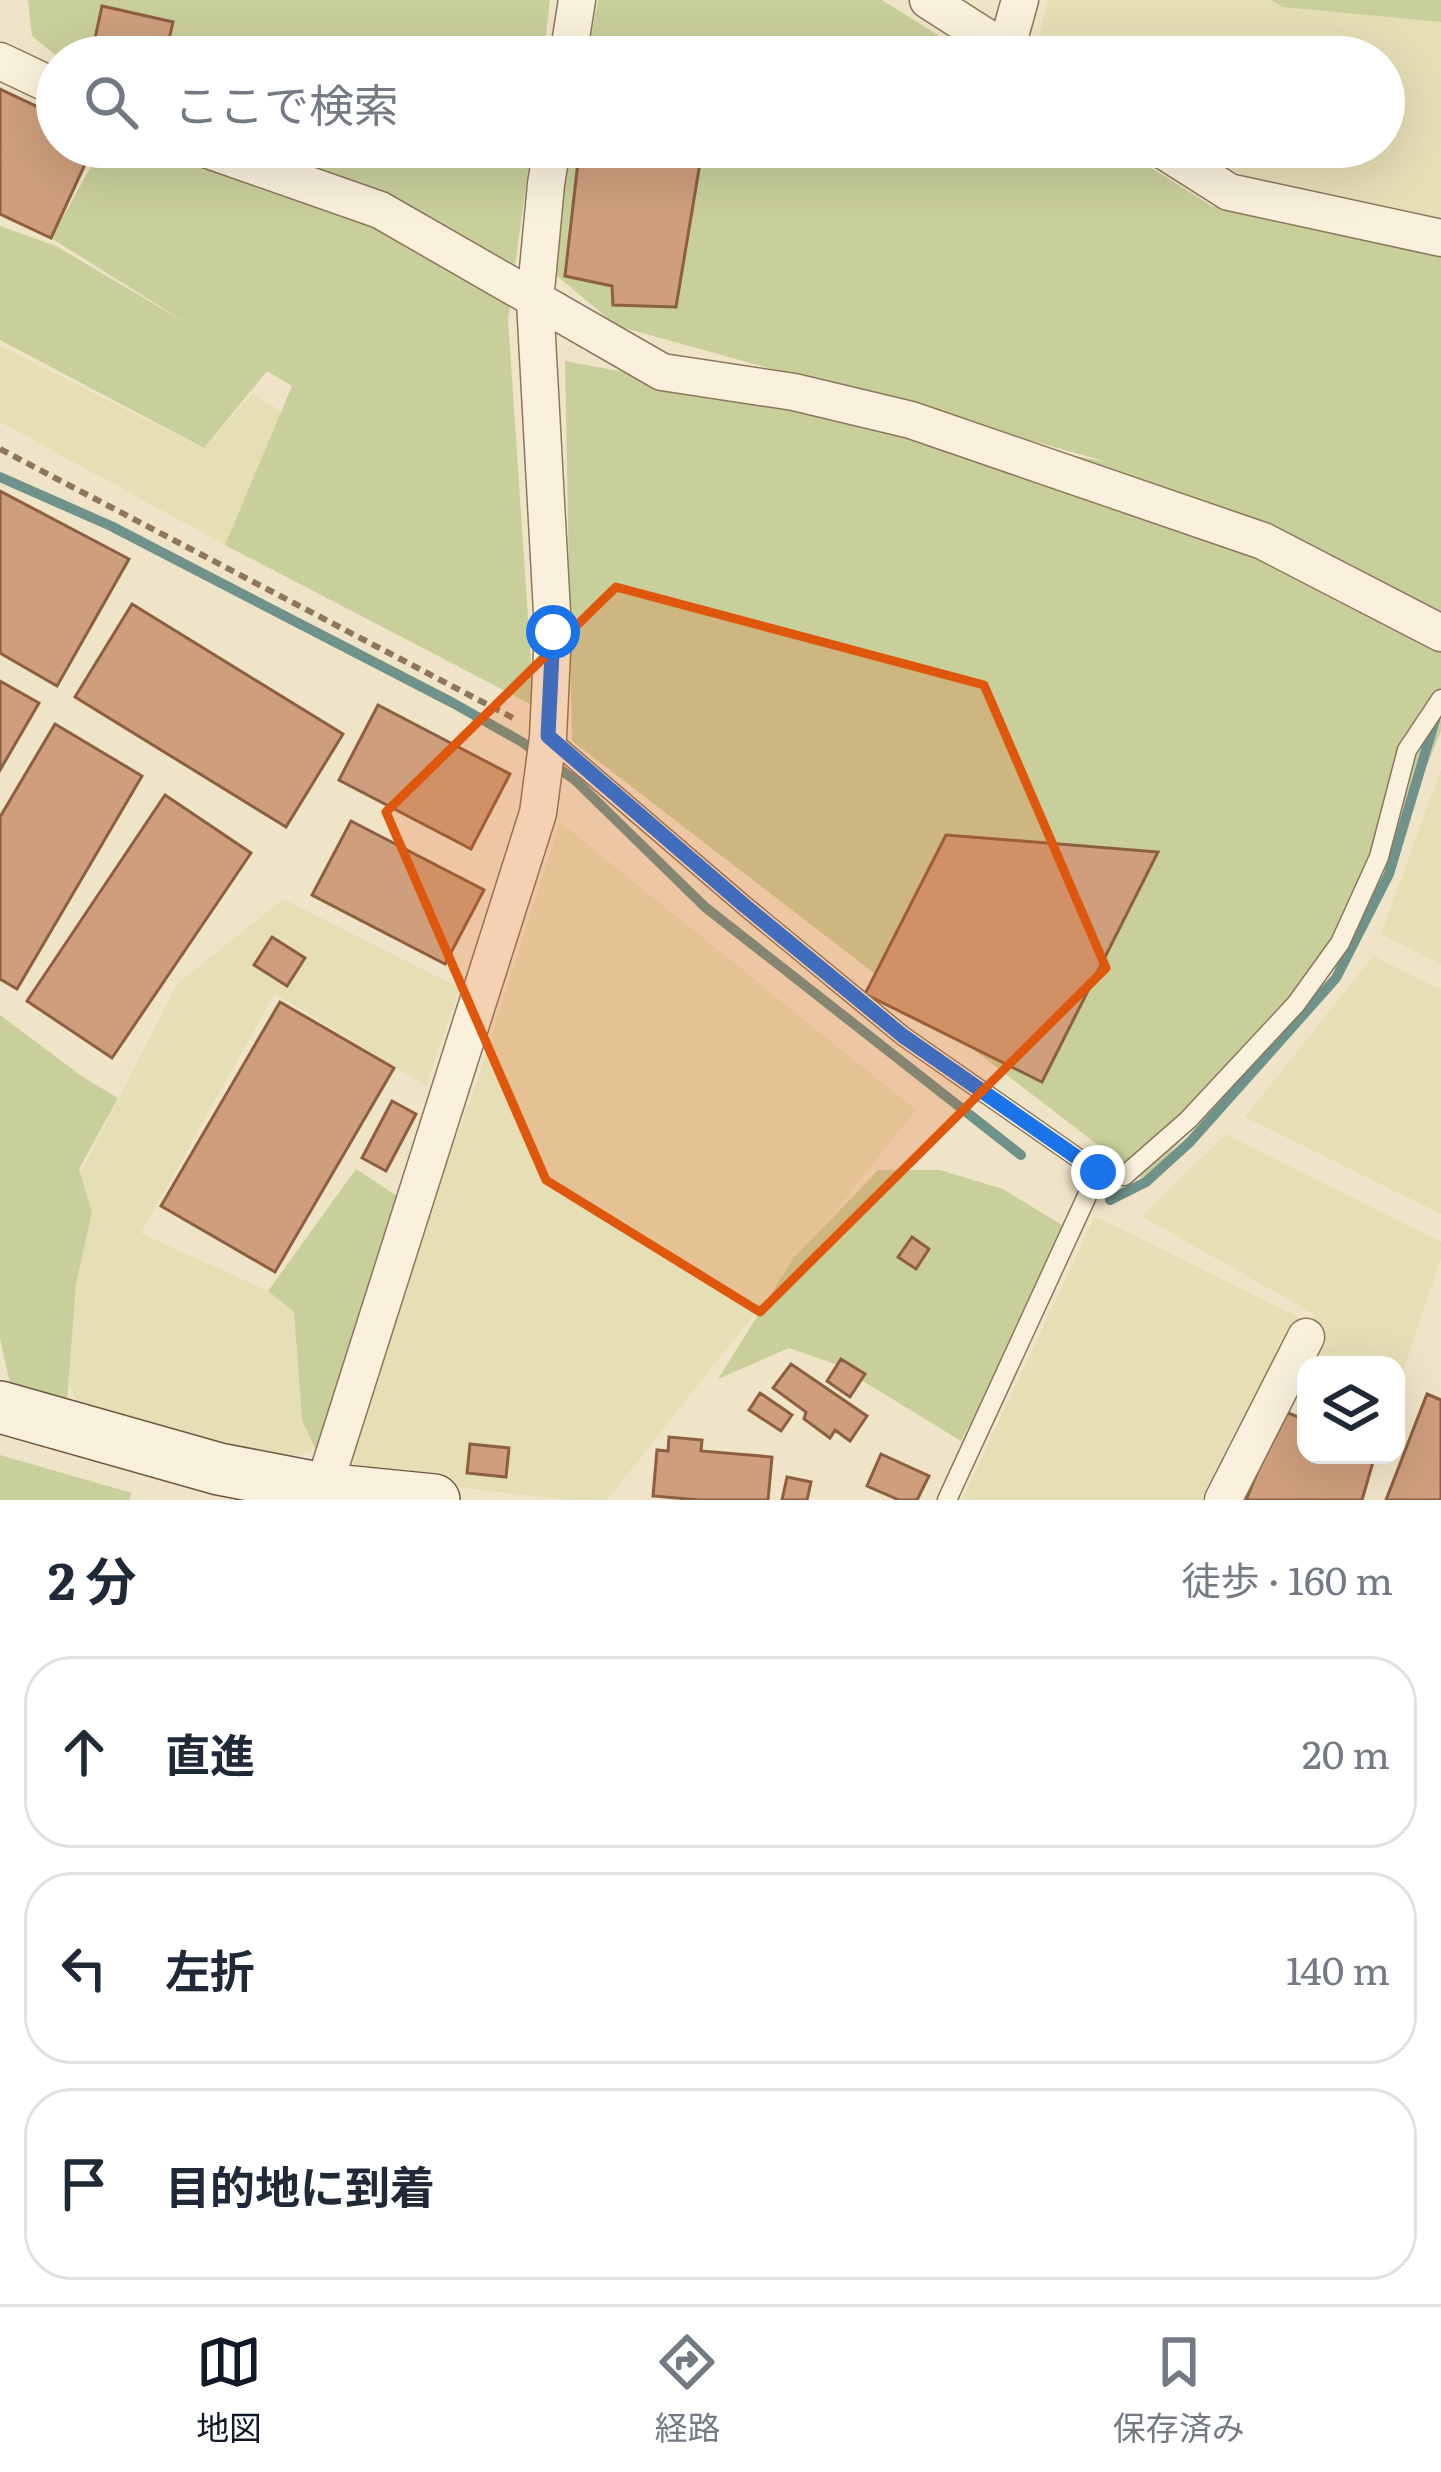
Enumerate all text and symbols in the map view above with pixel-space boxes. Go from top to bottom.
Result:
search box [36,36,1405,168]
icon: search [78,69,144,135]
text: ここで検索 [174,69,399,136]
route start [526,605,580,659]
route end [1071,1145,1125,1199]
map controls [1297,1356,1405,1464]
button: layers [1297,1356,1405,1464]
text: 2 分 [48,1540,137,1616]
text: 徒歩 · 160 m [1181,1549,1393,1607]
icon: ahead [51,1719,117,1785]
text: 直進 [165,1719,255,1786]
text: 20 m [1302,1723,1390,1781]
icon: left [51,1935,117,2001]
text: 左折 [165,1935,255,2002]
text: 140 m [1286,1939,1390,1997]
icon: arrive [51,2151,117,2217]
text: 目的地に到着 [165,2151,435,2218]
tab: 地図 [196,2329,262,2450]
tab: 経路 [654,2329,720,2450]
tab: 保存済み [1113,2329,1245,2450]

